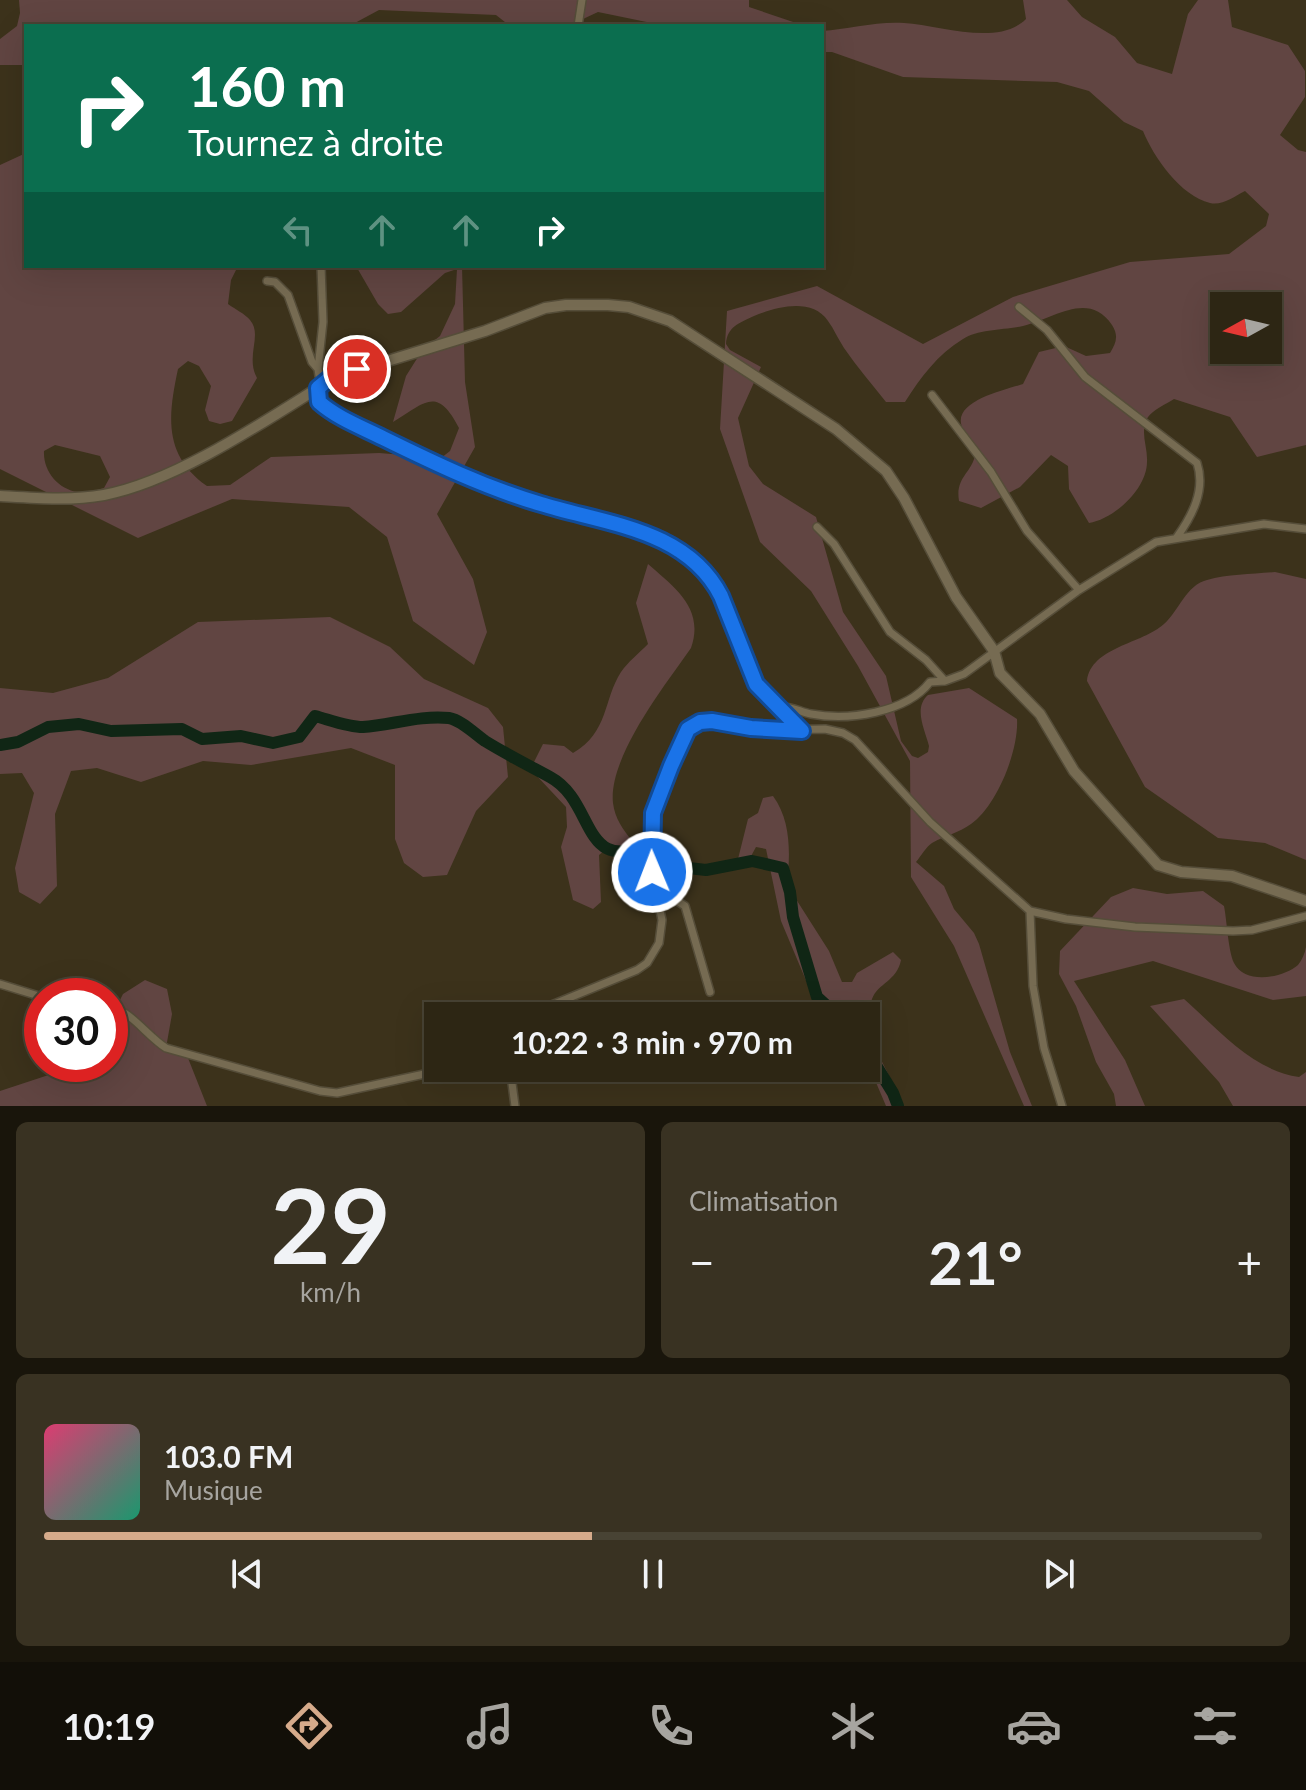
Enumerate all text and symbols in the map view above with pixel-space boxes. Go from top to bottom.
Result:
text: 160 m [188,52,346,119]
icon: right [56,56,160,160]
text: Tournez à droite [188,120,444,164]
icon: left [276,208,320,252]
icon: ahead [360,208,404,252]
icon: ahead [444,208,488,252]
icon: right [528,208,572,252]
north arrow [1210,292,1282,364]
map controls [1210,292,1282,364]
pin [323,335,391,403]
icon: arrive [335,347,379,391]
position arrow [610,830,694,914]
speed limit sign: 30 [24,978,128,1082]
text: 10:22 · 3 min · 970 m [511,1024,793,1060]
text: 29 [270,1161,391,1286]
text: Climatisation [689,1185,838,1217]
text: 21° [928,1226,1023,1298]
text: − [689,1236,715,1288]
text: + [1236,1236,1262,1288]
text: km/h [300,1276,361,1308]
text: 103.0 FM [164,1438,293,1474]
text: Musique [164,1474,263,1506]
icon: previous [225,1552,269,1596]
icon: pause [631,1552,675,1596]
icon: next [1037,1552,1081,1596]
icon: directions [281,1698,337,1754]
icon: music [462,1698,518,1754]
icon: phone [643,1698,699,1754]
icon: climate [825,1698,881,1754]
icon: car [1006,1698,1062,1754]
icon: filters [1187,1698,1243,1754]
text: 10:19 [63,1704,155,1748]

